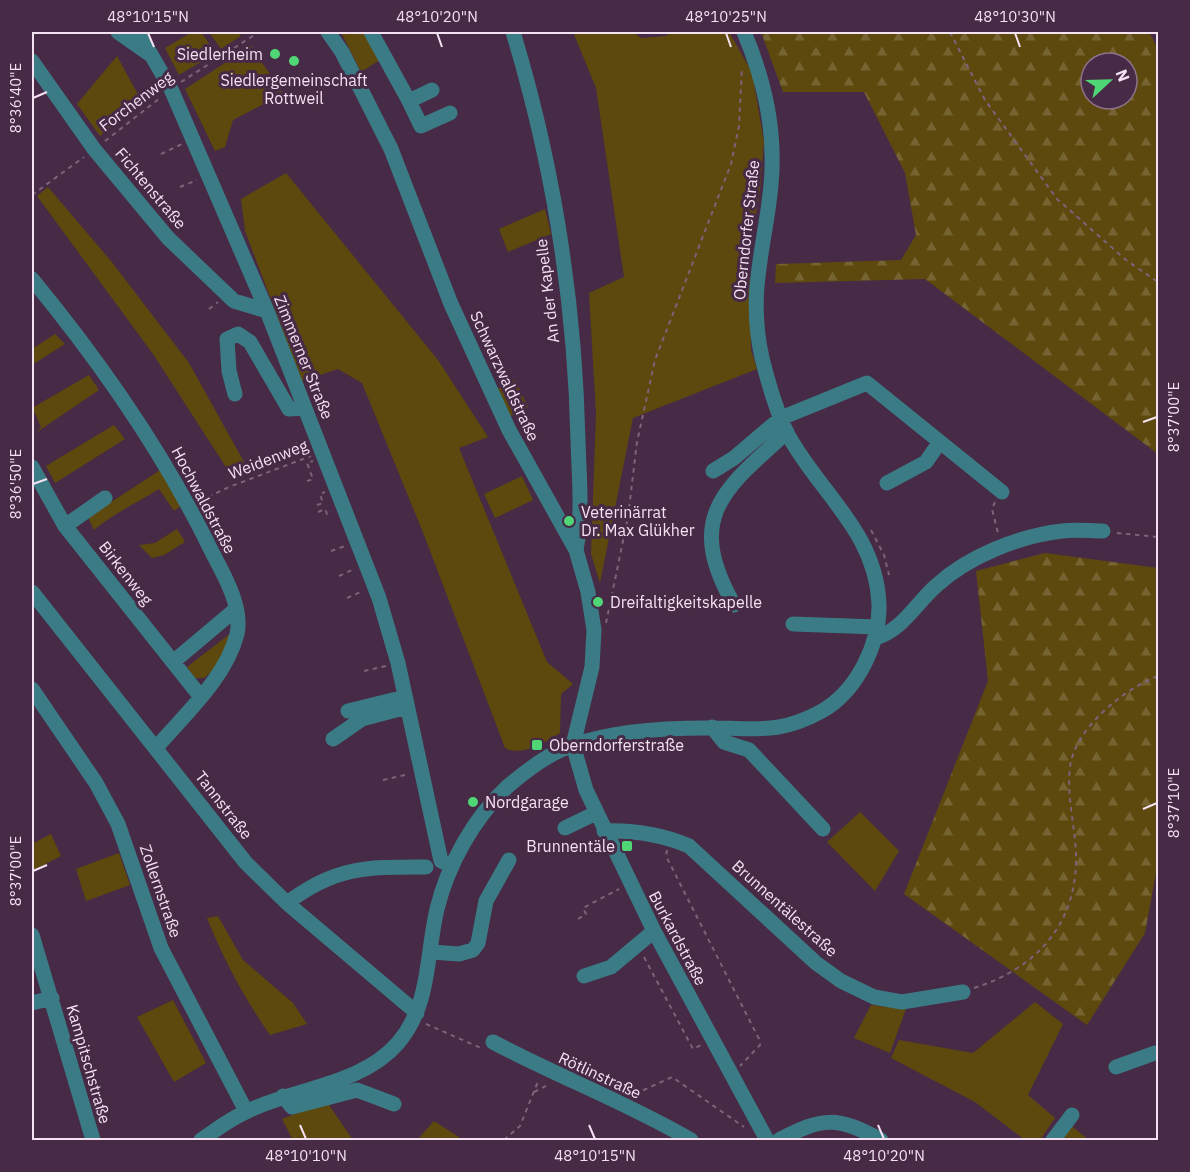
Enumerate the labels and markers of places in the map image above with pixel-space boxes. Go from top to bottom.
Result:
place label: Siedlerheim [177,44,263,64]
marker: Siedlerheim [268,47,282,61]
marker: Siedlergemeinschaft Rottweil [287,54,301,68]
place label: Siedlergemeinschaft Rottweil [220,70,368,108]
place label: Veterinärrat Dr. Max Glükher [581,502,695,540]
marker: Veterinärrat Dr. Max Glükher [562,514,576,528]
place label: Dreifaltigkeitskapelle [610,592,762,612]
marker: Dreifaltigkeitskapelle [591,595,605,609]
place label: Oberndorferstraße [549,735,684,755]
marker: Oberndorferstraße [530,738,544,752]
place label: Nordgarage [485,792,569,812]
marker: Nordgarage [466,795,480,809]
place label: Brunnentäle [526,836,615,856]
marker: Brunnentäle [620,839,634,853]

